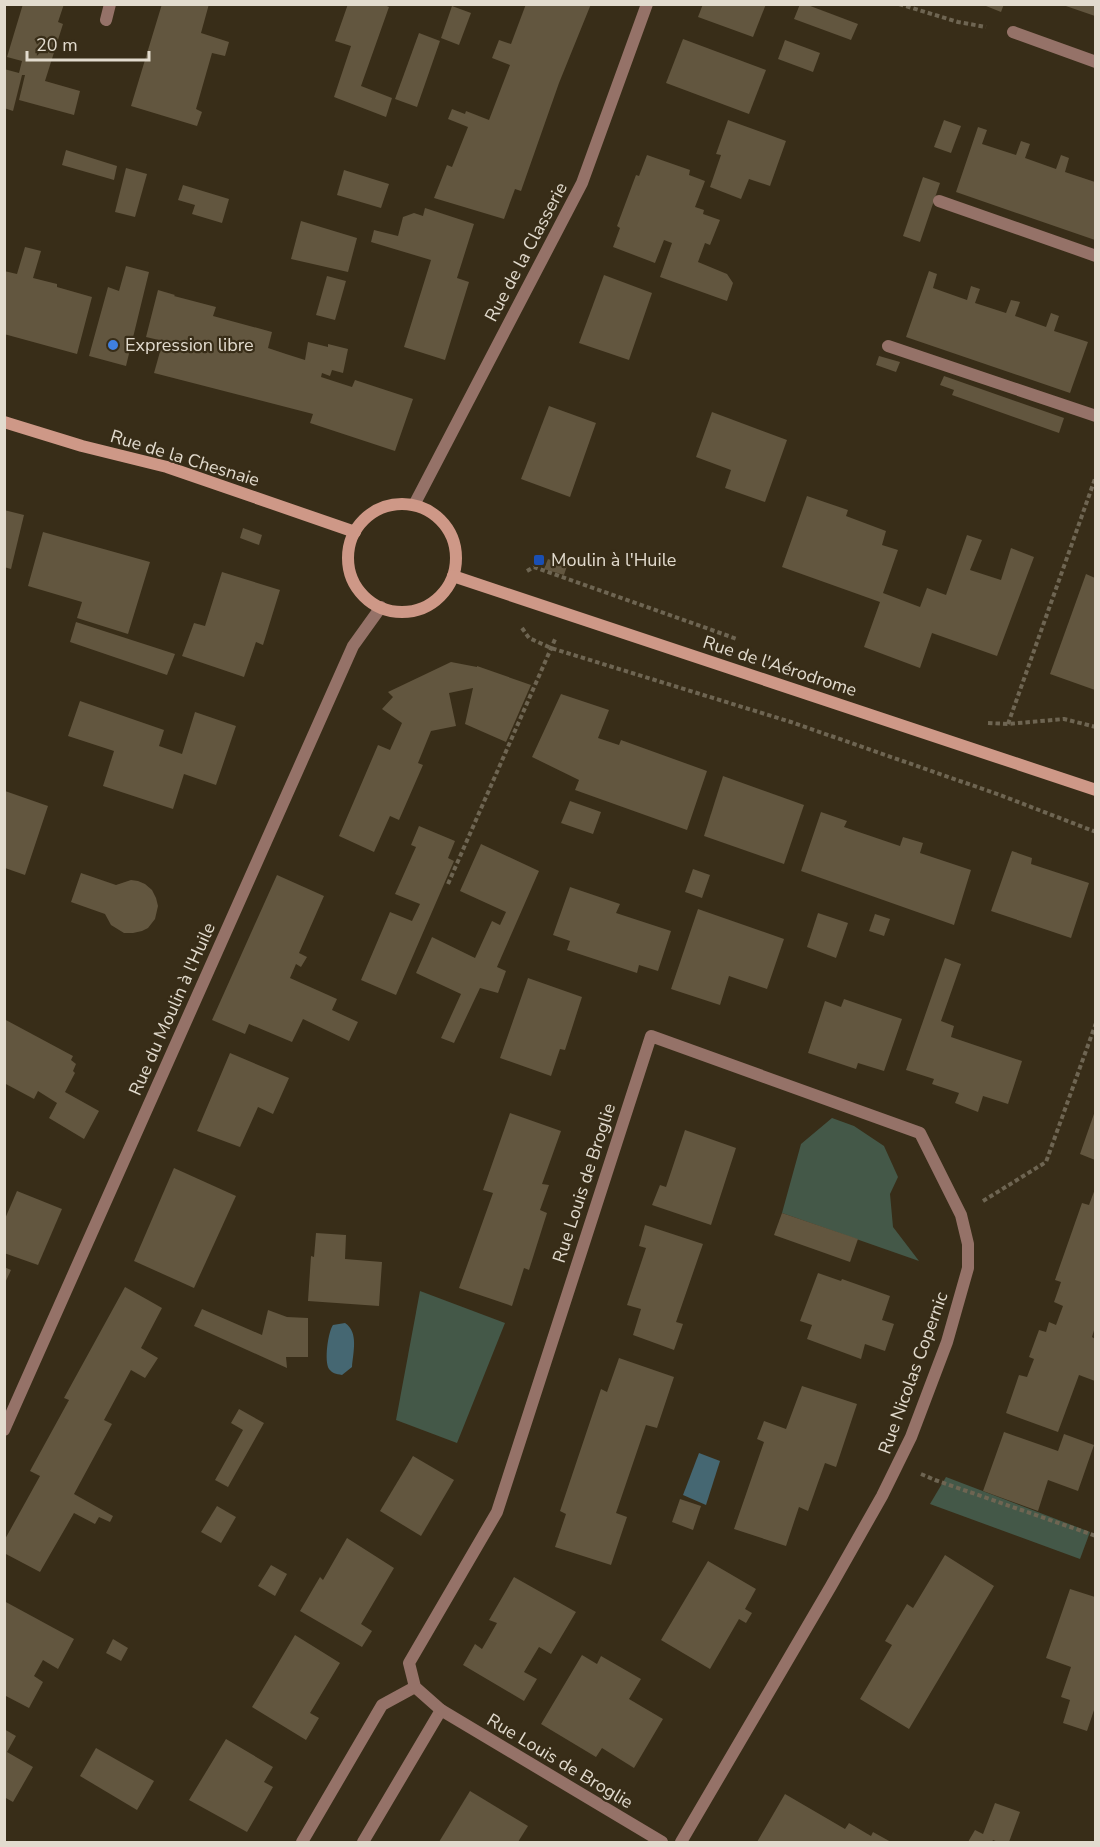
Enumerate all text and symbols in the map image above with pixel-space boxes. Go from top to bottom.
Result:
scale bar [27,24,148,62]
text: 20 m [36,33,78,57]
street label: Rue de la Classerie [479,178,573,326]
place label: Expression libre [125,333,254,357]
marker: Expression libre [106,338,120,352]
street label: Rue de la Chesnaie [108,424,262,492]
place label: Moulin à l'Huile [551,548,676,572]
marker: Moulin à l'Huile [532,553,546,567]
street label: Rue de l'Aérodrome [700,630,860,702]
street label: Rue du Moulin à l'Huile [123,919,221,1099]
street label: Rue Louis de Broglie [547,1100,621,1266]
street label: Rue Nicolas Copernic [872,1289,954,1457]
street label: Rue Louis de Broglie [482,1708,638,1814]

